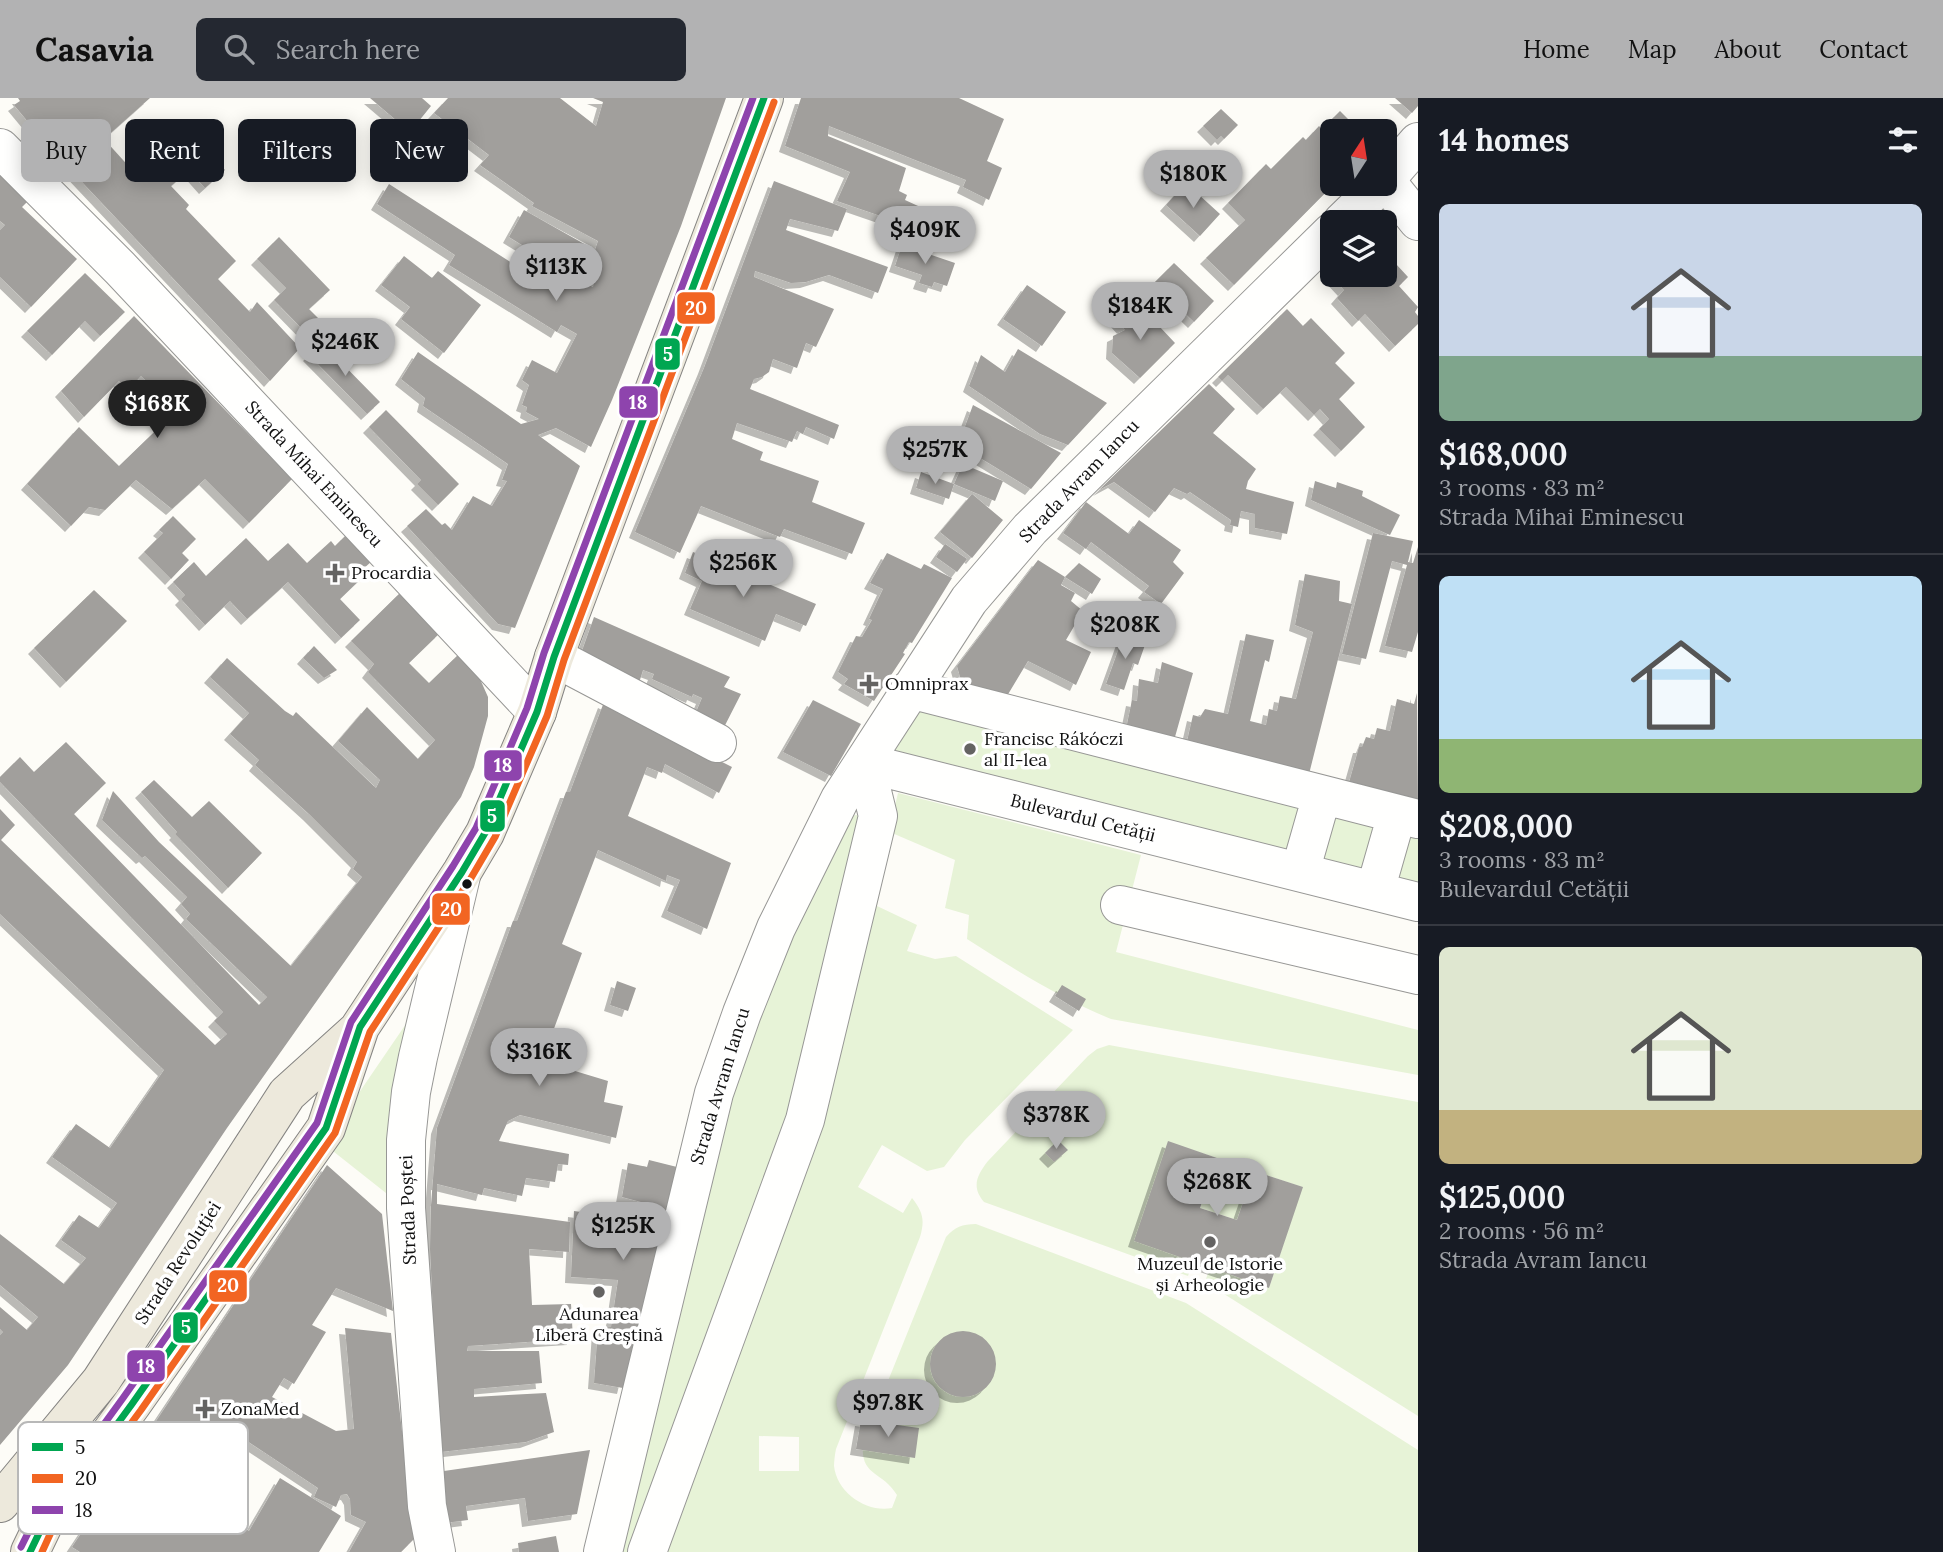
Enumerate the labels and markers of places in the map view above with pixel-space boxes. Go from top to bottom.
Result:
pin: $180K [1144,150,1242,210]
pin: $409K [876,206,974,266]
pin: $113K [507,244,605,303]
pin: $184K [1091,282,1189,342]
pin: $246K [296,318,394,378]
pin: $168K [108,380,206,440]
pin: $257K [886,426,984,486]
pin: $256K [694,540,792,599]
place label: Procardia [351,561,432,584]
marker: Procardia [325,563,345,583]
pin: $208K [1076,602,1174,661]
place label: Omniprax [885,672,969,695]
marker: Omniprax [859,674,879,694]
place label: Francisc Rákóczi al II-lea [984,727,1123,771]
marker: Francisc Rákóczi al II-lea [962,741,978,757]
unlabelled marker [460,877,474,891]
pin: $316K [490,1028,588,1088]
pin: $378K [1007,1091,1105,1151]
pin: $268K [1168,1158,1266,1218]
pin: $125K [574,1202,672,1262]
marker: Muzeul de Istorie și Arheologie [1202,1234,1218,1250]
place label: Muzeul de Istorie și Arheologie [1137,1252,1283,1296]
marker: Adunarea Liberă Creștină [591,1284,607,1300]
place label: Adunarea Liberă Creștină [535,1302,663,1346]
pin: $97.8K [831,1380,945,1439]
place label: ZonaMed [221,1397,300,1420]
marker: ZonaMed [195,1399,215,1419]

